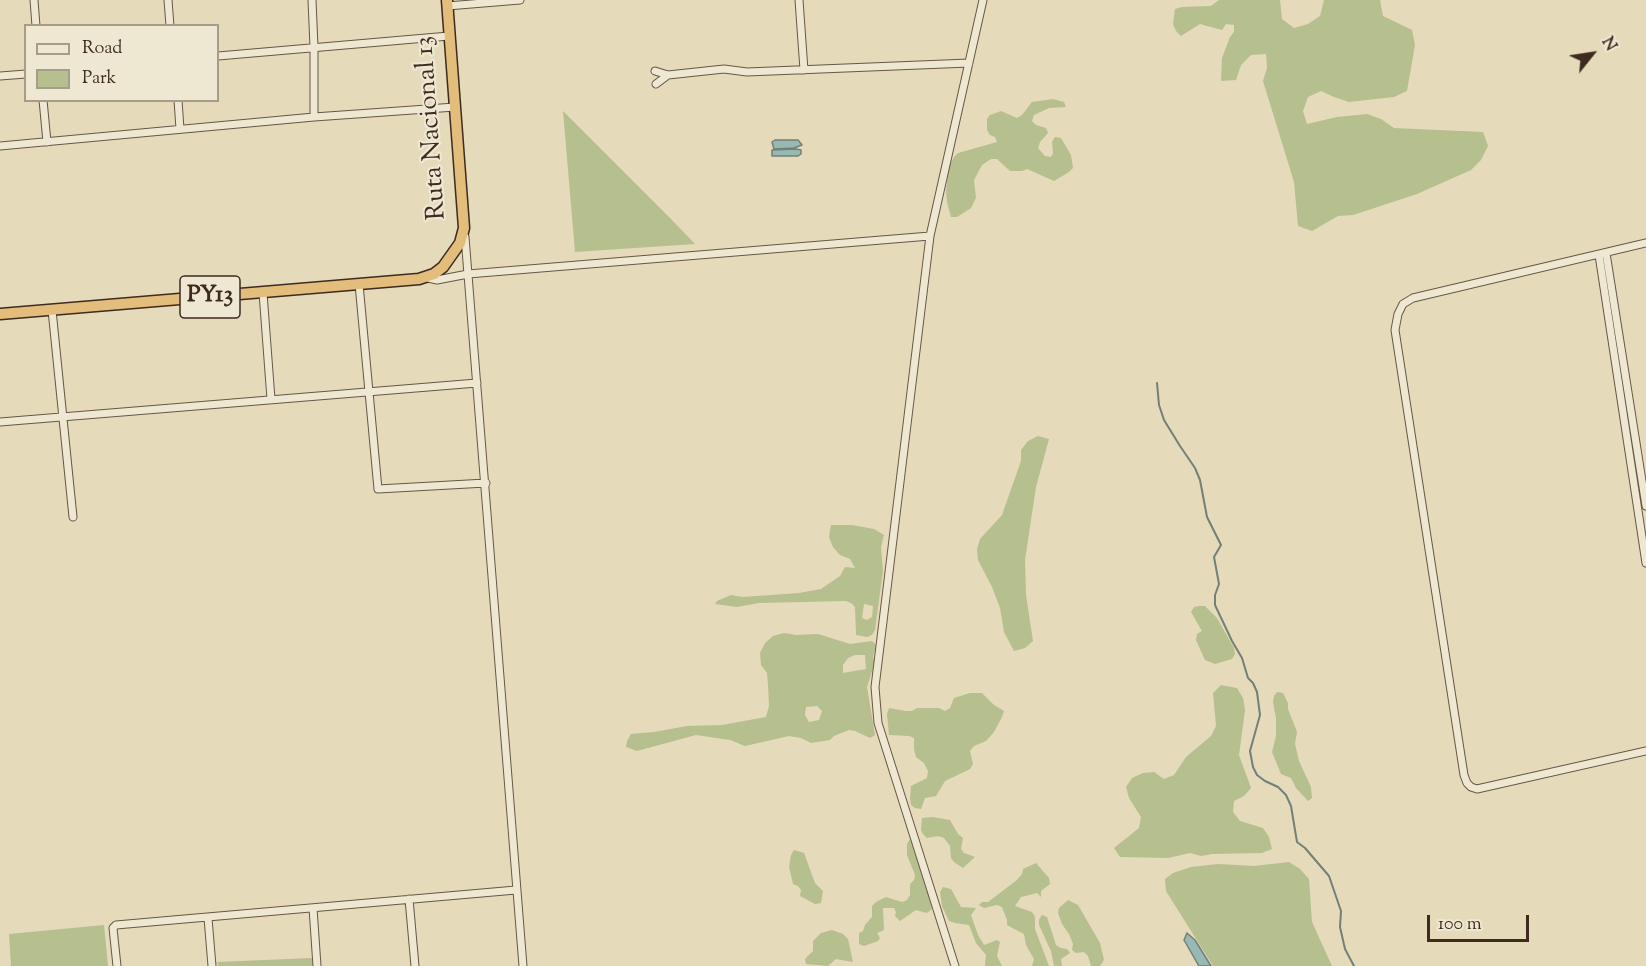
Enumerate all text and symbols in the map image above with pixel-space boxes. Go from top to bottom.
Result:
legend [24,24,219,102]
north arrow [1562,24,1622,84]
text: N [1595,33,1621,56]
street label: Ruta Nacional 13 [411,35,455,221]
text: Road [82,36,122,62]
text: Park [82,66,116,92]
road number: PY13 [180,276,240,318]
scale bar [1430,903,1532,941]
text: 100 m [1438,912,1482,938]

